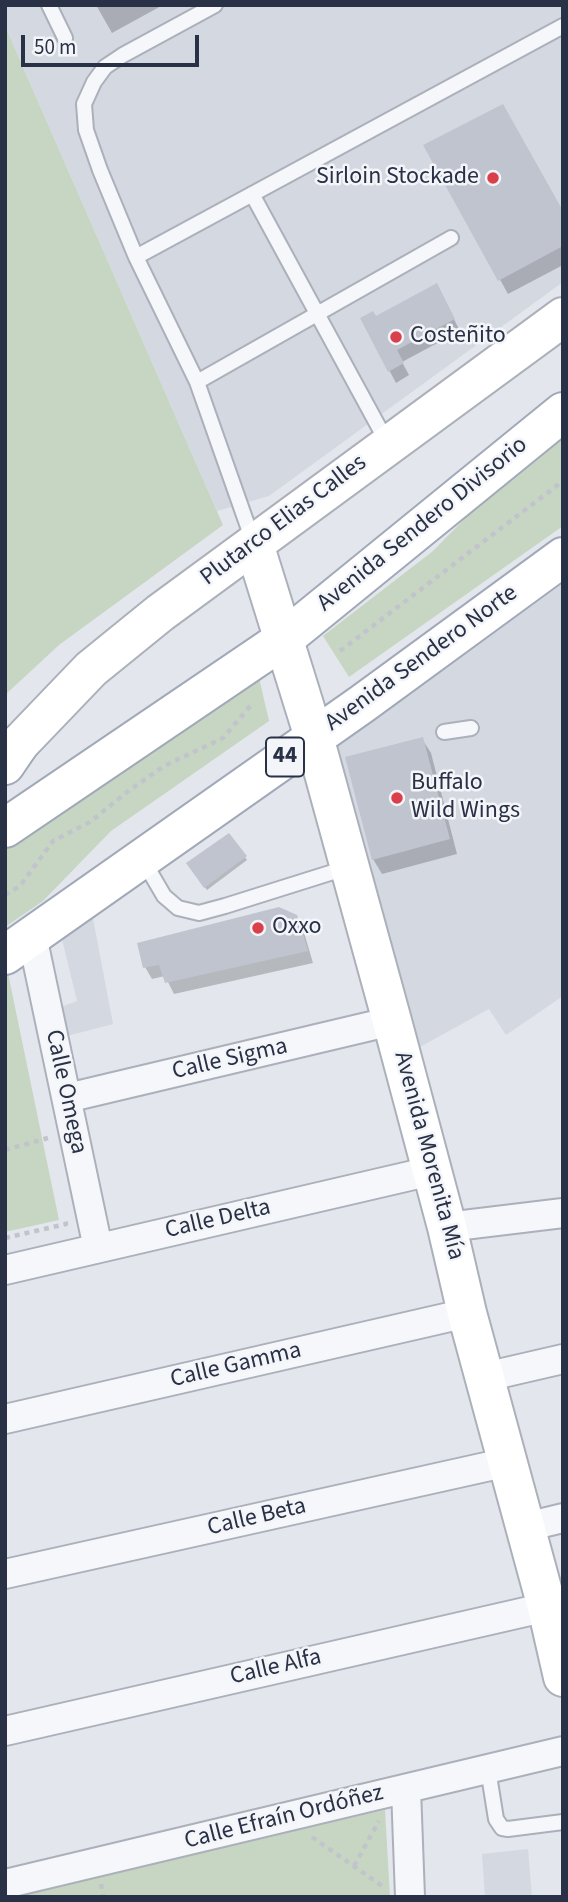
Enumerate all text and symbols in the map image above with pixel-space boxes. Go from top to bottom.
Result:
scale bar [24,21,203,65]
text: 50 m [34,32,76,62]
place label: Sirloin Stockade [316,164,479,192]
marker: Sirloin Stockade [485,170,501,186]
place label: Costeñito [410,323,506,351]
marker: Costeñito [388,329,404,345]
street label: Avenida Sendero Divisorio [312,431,534,619]
street label: Plutarco Elias Calles [195,449,373,593]
street label: Avenida Sendero Norte [320,580,524,738]
road number: 44 [266,737,304,776]
place label: Buffalo Wild Wings [411,770,520,826]
marker: Buffalo Wild Wings [389,790,405,806]
place label: Oxxo [272,914,322,942]
marker: Oxxo [250,920,266,936]
street label: Calle Omega [38,1027,92,1157]
street label: Calle Sigma [169,1033,291,1087]
street label: Avenida Morenita Mía [386,1049,470,1263]
street label: Calle Delta [163,1194,273,1246]
street label: Calle Gamma [168,1337,304,1395]
street label: Calle Beta [205,1493,309,1543]
street label: Calle Alfa [228,1644,324,1692]
street label: Calle Efraín Ordóñez [182,1779,386,1857]

